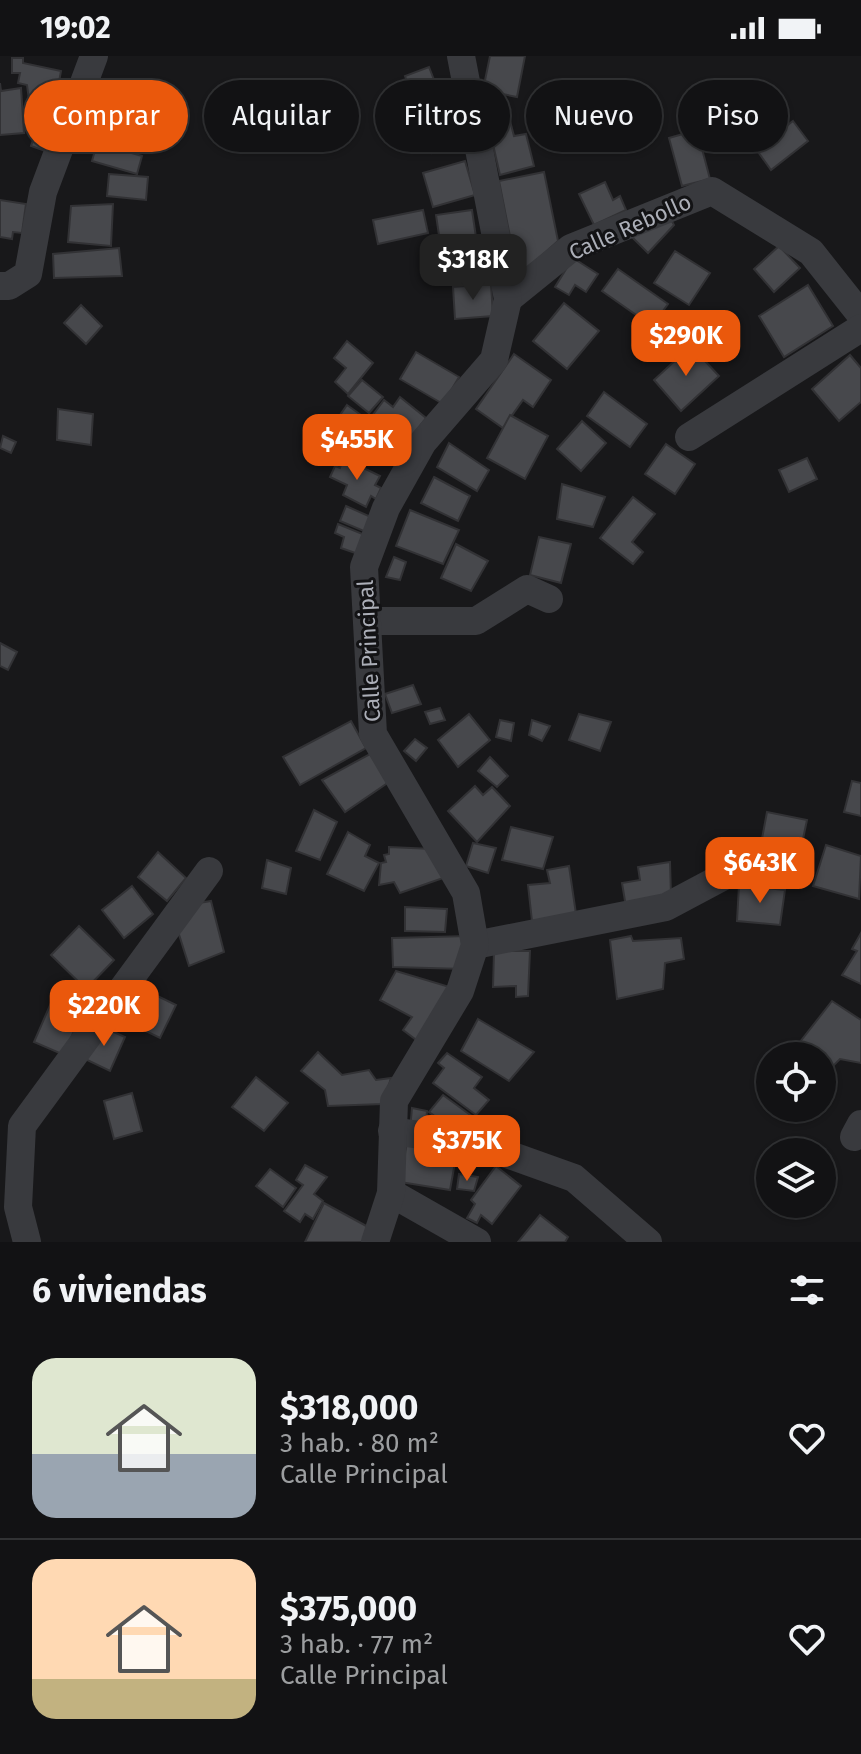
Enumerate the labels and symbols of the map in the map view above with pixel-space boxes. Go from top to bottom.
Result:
street label: Calle Rebollo [565,188,695,266]
pin: $318K [417,234,529,302]
pin: $290K [630,310,742,378]
pin: $455K [301,414,413,482]
street label: Calle Principal [352,579,386,723]
pin: $643K [704,837,816,905]
pin: $220K [48,980,160,1048]
pin: $375K [411,1115,523,1183]

